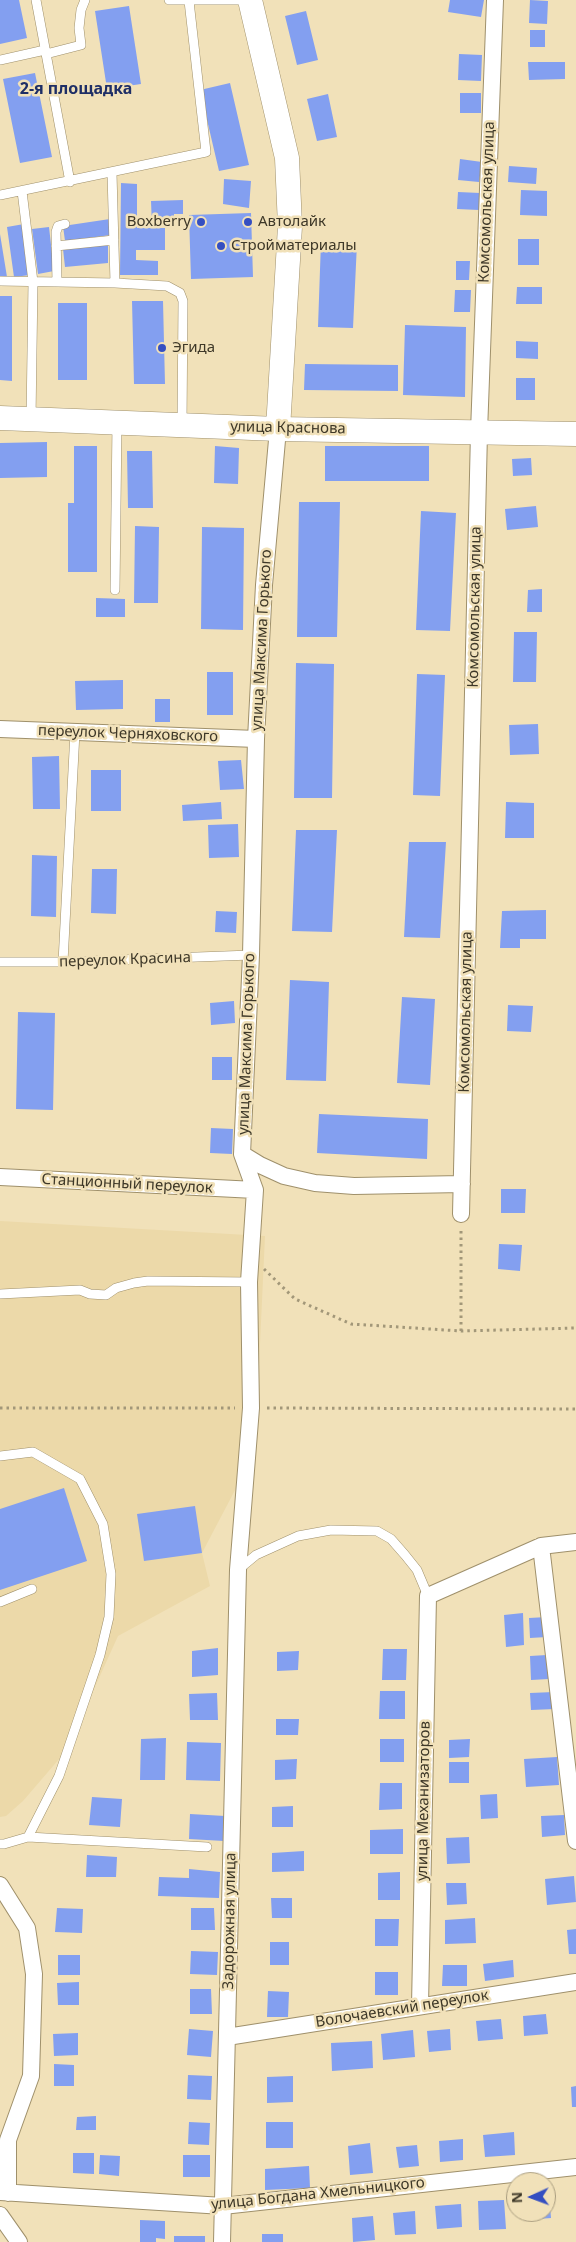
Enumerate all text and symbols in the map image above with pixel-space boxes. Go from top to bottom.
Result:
district label: 2-я площадка [20,79,132,99]
street label: Комсомольская улица [475,121,499,283]
place label: Boxberry [127,213,191,231]
place label: Автолайк [258,213,326,231]
marker: Boxberry [195,216,207,228]
marker: Автолайк [242,216,254,228]
place label: Стройматериалы [231,237,357,255]
marker: Стройматериалы [215,240,227,252]
place label: Эгида [172,339,215,357]
marker: Эгида [156,342,168,354]
street label: улица Краснова [230,418,346,438]
street label: Комсомольская улица [465,526,485,688]
street label: улица Максима Горького [248,549,276,731]
street label: переулок Черняховского [38,722,218,746]
street label: Комсомольская улица [456,931,476,1093]
street label: переулок Красина [59,949,191,971]
street label: улица Максима Горького [235,953,259,1135]
street label: Станционный переулок [41,1171,213,1197]
street label: улица Механизаторов [414,1721,434,1881]
street label: Задорожная улица [220,1852,240,1990]
street label: Волочаевский переулок [314,1986,490,2032]
north arrow [506,2172,556,2222]
street label: улица Богдана Хмельницкого [210,2174,426,2214]
text: N [507,2191,526,2204]

